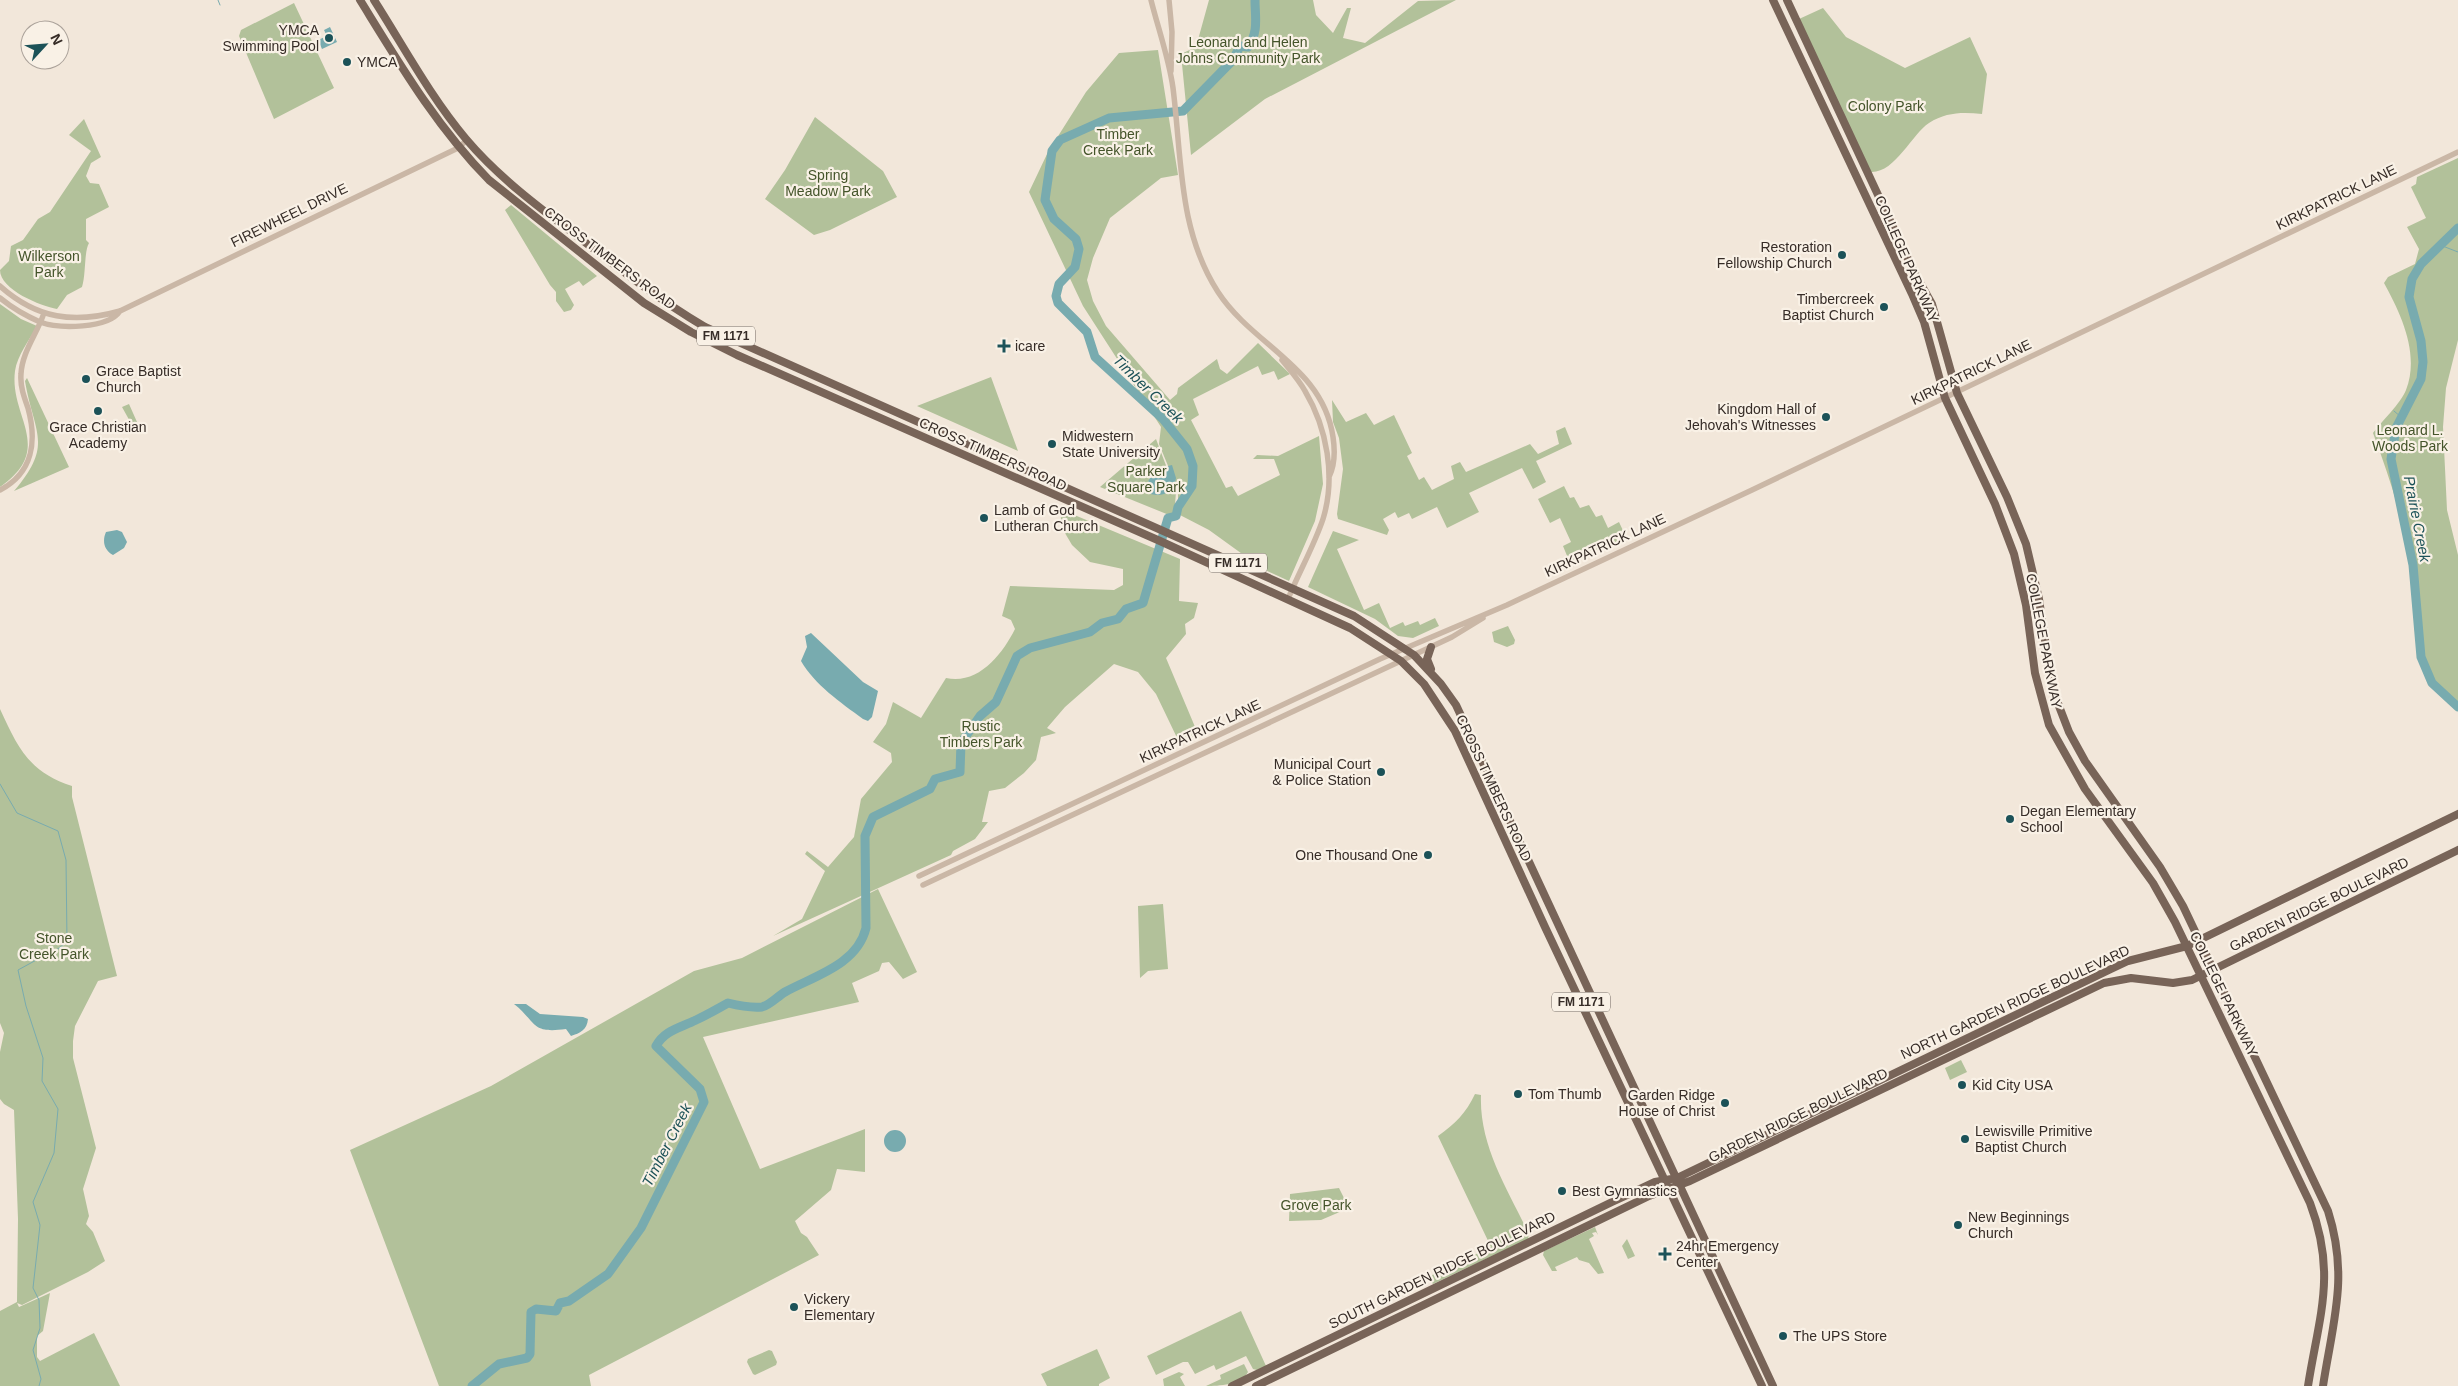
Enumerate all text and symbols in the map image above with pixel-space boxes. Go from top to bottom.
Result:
north arrow [20,20,70,70]
place label: YMCA Swimming Pool [223,22,320,54]
text: N [47,31,66,47]
marker: YMCA Swimming Pool [323,32,335,44]
park label: Leonard and Helen Johns Community Park [1176,34,1321,66]
place label: YMCA [357,54,398,70]
marker: YMCA [341,56,353,68]
park label: Colony Park [1848,98,1925,114]
park label: Timber Creek Park [1083,126,1154,158]
street label: KIRKPATRICK LANE [2273,161,2399,233]
park label: Spring Meadow Park [785,167,872,199]
street label: FIREWHEEL DRIVE [228,180,350,250]
street label: COLLEGE PARKWAY [1872,193,1943,326]
street label: CROSS TIMBERS ROAD [541,203,679,313]
place label: Restoration Fellowship Church [1717,239,1832,271]
park label: Wilkerson Park [18,248,80,280]
marker: Restoration Fellowship Church [1836,249,1848,261]
place label: Timbercreek Baptist Church [1782,291,1875,323]
marker: Timbercreek Baptist Church [1878,301,1890,313]
road number: FM 1171 [697,326,755,346]
street label: KIRKPATRICK LANE [1908,336,2034,408]
place label: icare [1015,338,1046,354]
marker: icare [997,339,1011,353]
water label: Timber Creek [1110,351,1188,427]
place label: Grace Baptist Church [96,363,181,395]
marker: Grace Baptist Church [80,373,92,385]
place label: Kingdom Hall of Jehovah's Witnesses [1685,401,1816,433]
marker: Grace Christian Academy [92,405,104,417]
marker: Kingdom Hall of Jehovah's Witnesses [1820,411,1832,423]
street label: CROSS TIMBERS ROAD [917,414,1069,494]
place label: Grace Christian Academy [49,419,147,451]
park label: Leonard L. Woods Park [2372,422,2449,454]
place label: Midwestern State University [1062,428,1160,460]
marker: Midwestern State University [1046,438,1058,450]
park label: Parker Square Park [1107,463,1186,495]
water label: Prairie Creek [2401,474,2434,565]
place label: Lamb of God Lutheran Church [994,502,1098,534]
street label: KIRKPATRICK LANE [1542,510,1668,580]
marker: Lamb of God Lutheran Church [978,512,990,524]
road number: FM 1171 [1209,554,1267,572]
street label: COLLEGE PARKWAY [2023,572,2065,711]
street label: KIRKPATRICK LANE [1137,696,1263,766]
street label: CROSS TIMBERS ROAD [1453,712,1535,864]
park label: Rustic Timbers Park [940,718,1023,750]
place label: Municipal Court & Police Station [1272,756,1371,788]
marker: Municipal Court & Police Station [1375,766,1387,778]
place label: Degan Elementary School [2020,803,2136,835]
marker: Degan Elementary School [2004,813,2016,825]
place label: One Thousand One [1295,847,1418,863]
marker: One Thousand One [1422,849,1434,861]
street label: GARDEN RIDGE BOULEVARD [2227,854,2411,954]
street label: COLLEGE PARKWAY [2187,929,2262,1060]
park label: Stone Creek Park [19,930,90,962]
street label: NORTH GARDEN RIDGE BOULEVARD [1898,942,2132,1062]
road number: FM 1171 [1552,992,1610,1012]
street label: GARDEN RIDGE BOULEVARD [1706,1065,1890,1165]
place label: Kid City USA [1972,1077,2054,1093]
marker: Kid City USA [1956,1079,1968,1091]
place label: Tom Thumb [1528,1086,1602,1102]
place label: Garden Ridge House of Christ [1619,1087,1715,1119]
marker: Tom Thumb [1512,1088,1524,1100]
marker: Garden Ridge House of Christ [1719,1097,1731,1109]
water label: Timber Creek [638,1099,695,1189]
place label: Lewisville Primitive Baptist Church [1975,1123,2093,1155]
marker: Lewisville Primitive Baptist Church [1959,1133,1971,1145]
place label: Best Gymnastics [1572,1183,1677,1199]
marker: Best Gymnastics [1556,1185,1568,1197]
park label: Grove Park [1281,1197,1352,1213]
street label: SOUTH GARDEN RIDGE BOULEVARD [1326,1208,1558,1332]
place label: New Beginnings Church [1968,1209,2069,1241]
marker: New Beginnings Church [1952,1219,1964,1231]
place label: 24hr Emergency Center [1676,1238,1779,1270]
marker: 24hr Emergency Center [1658,1247,1672,1261]
place label: Vickery Elementary [804,1291,875,1323]
marker: Vickery Elementary [788,1301,800,1313]
place label: The UPS Store [1793,1328,1887,1344]
marker: The UPS Store [1777,1330,1789,1342]

